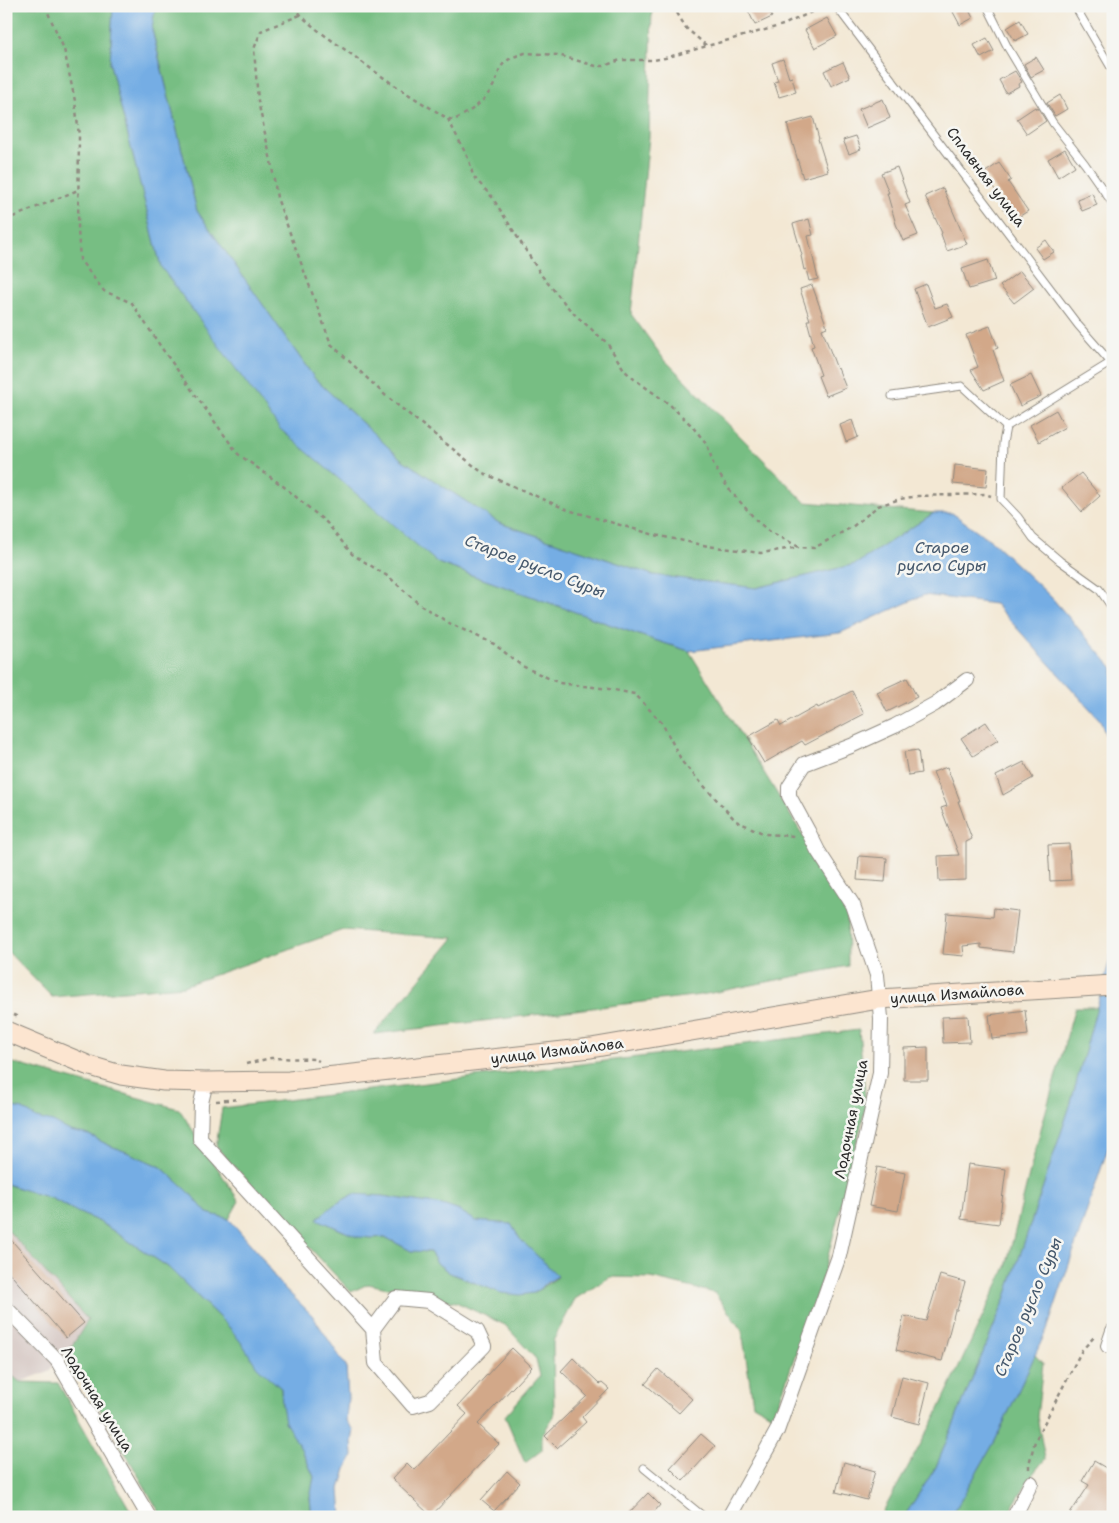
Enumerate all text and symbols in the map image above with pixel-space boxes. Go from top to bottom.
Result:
street label: Сплавная улица [942,123,1030,231]
water label: Старое русло Суры [462,530,609,603]
water label: Старое русло Суры [896,537,987,576]
street label: улица Измайлова [890,979,1025,1009]
street label: улица Измайлова [489,1033,625,1069]
street label: Лодочная улица [830,1057,873,1180]
water label: Старое русло Суры [989,1234,1067,1380]
street label: Лодочная улица [56,1342,138,1456]

